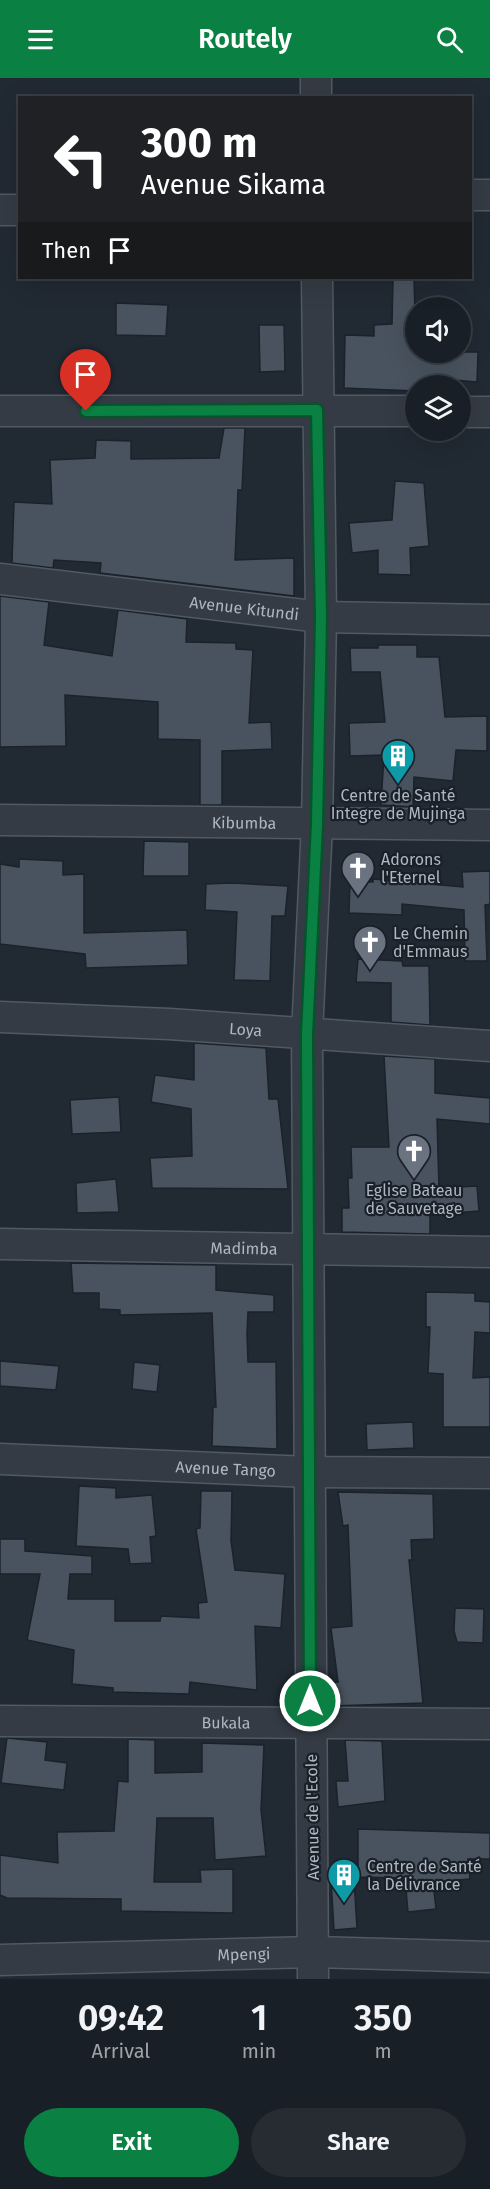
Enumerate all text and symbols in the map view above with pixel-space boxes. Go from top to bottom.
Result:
icon: menu [24,23,57,56]
text: Routely [198,23,292,55]
icon: search [433,23,466,56]
text: 300 m [141,118,257,168]
icon: left [42,120,120,198]
text: Avenue Sikama [141,169,326,201]
icon: arrive [103,234,136,267]
text: Then [42,237,91,264]
map controls [405,297,471,441]
button: sound [405,297,471,363]
pin [60,349,111,411]
icon: arrive [69,358,102,391]
button: layers [405,375,471,441]
street label: Avenue Kitundi [189,593,300,624]
building icon: Centre de Santé Integre de Mujinga [380,738,416,785]
place label: Centre de Santé Integre de Mujinga [331,786,465,823]
street label: Kibumba [212,813,276,833]
church icon: Adorons l'Eternel [340,850,376,897]
place label: Adorons l'Eternel [381,850,441,887]
church icon: Le Chemin d'Emmaus [352,924,388,971]
place label: Le Chemin d'Emmaus [393,924,468,961]
street label: Loya [228,1019,263,1040]
church icon: Eglise Bateau de Sauvetage [396,1133,432,1180]
place label: Eglise Bateau de Sauvetage [366,1181,462,1218]
street label: Madimba [210,1238,278,1259]
street label: Avenue Tango [175,1457,276,1481]
position arrow [278,1669,342,1733]
street label: Bukala [201,1713,250,1733]
street label: Avenue de l'Ecole [302,1754,323,1880]
building icon: Centre de Santé la Délivrance [326,1857,362,1904]
place label: Centre de Santé la Délivrance [367,1857,482,1894]
street label: Mpengi [217,1944,271,1964]
text: 09:42 [78,1996,164,2040]
text: 1 [251,1996,267,2040]
text: 350 [354,1996,412,2040]
text: Arrival [92,2039,150,2063]
text: min [242,2039,276,2063]
text: m [375,2039,392,2063]
button: Exit [24,2108,239,2177]
button: Share [251,2108,466,2177]

